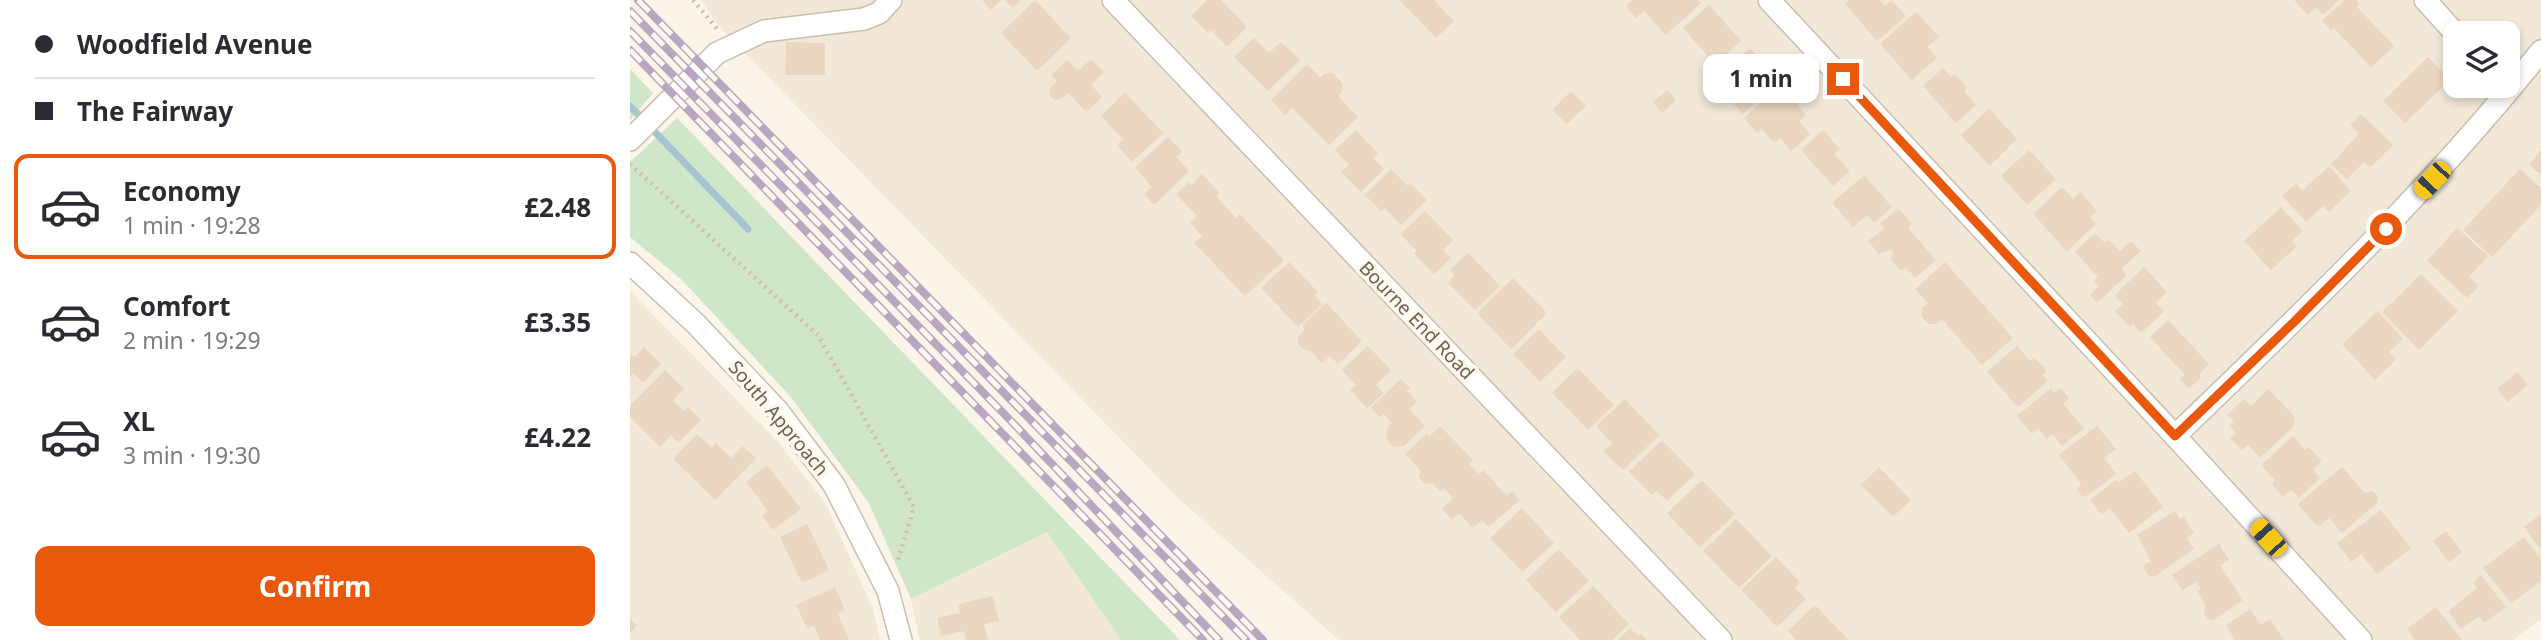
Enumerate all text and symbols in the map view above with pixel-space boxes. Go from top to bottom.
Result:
map controls [2443,21,2520,98]
button: layers [2443,21,2520,98]
text: Woodfield Avenue [77,26,313,62]
callout: 1 min [1703,55,1818,104]
text: 1 min [1729,62,1793,94]
route end [1827,63,1859,95]
text: The Fairway [77,93,233,129]
car [2410,157,2455,203]
text: Economy [123,173,241,209]
icon: car [39,175,102,238]
text: £2.48 [524,189,591,225]
text: 1 min · 19:28 [123,209,261,241]
route start [2370,213,2402,245]
street label: Bourne End Road [1354,255,1480,385]
text: Comfort [123,288,231,324]
icon: car [39,290,102,353]
text: £3.35 [524,304,591,340]
text: 2 min · 19:29 [123,324,261,356]
street label: South Approach [723,355,835,481]
text: XL [123,403,155,439]
icon: car [39,405,102,468]
text: £4.22 [524,419,591,455]
text: 3 min · 19:30 [123,439,261,471]
car [2247,515,2290,561]
button: Confirm [35,546,595,626]

